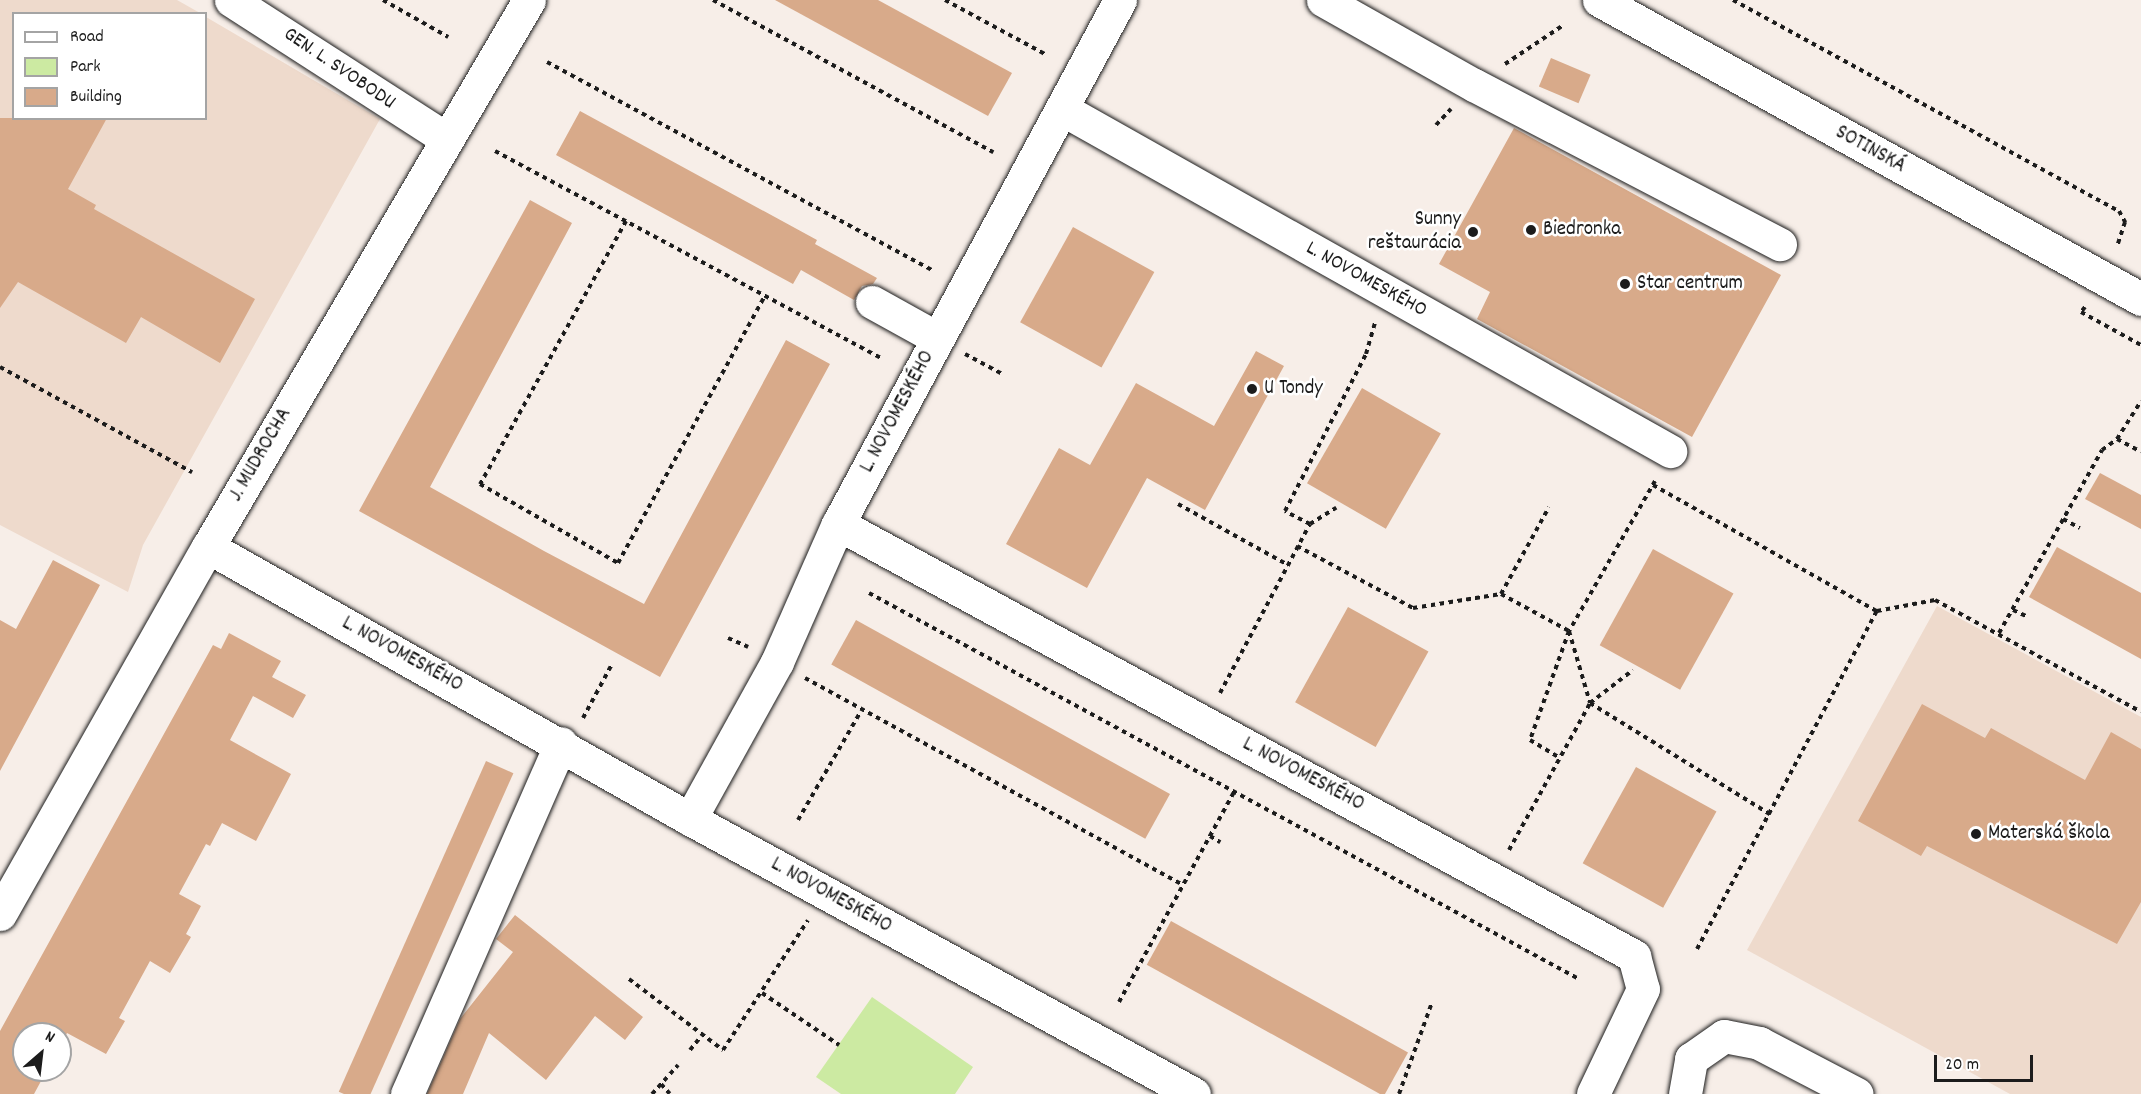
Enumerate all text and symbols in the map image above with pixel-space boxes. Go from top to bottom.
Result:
legend [12,12,207,120]
street label: GEN. L. SVOBODU [278,22,400,116]
text: Road [70,25,104,50]
text: Park [70,55,101,80]
text: Building [70,85,122,110]
street label: SOTINSKÁ [1830,120,1910,180]
place label: Sunny reštaurácia [1368,207,1461,257]
place label: Biedronka [1543,217,1621,243]
marker: Biedronka [1524,223,1538,237]
marker: Sunny reštaurácia [1466,225,1480,239]
street label: L. NOVOMESKÉHO [1301,236,1431,324]
place label: Star centrum [1637,271,1743,297]
marker: Star centrum [1618,277,1632,291]
street label: L. NOVOMESKÉHO [855,347,941,477]
place label: U Tondy [1264,376,1323,402]
marker: U Tondy [1245,382,1259,396]
street label: J. MUDROCHA [224,404,298,506]
street label: L. NOVOMESKÉHO [337,611,467,699]
street label: L. NOVOMESKÉHO [1238,732,1368,818]
place label: Materská škola [1988,821,2110,847]
marker: Materská škola [1969,827,1983,841]
street label: L. NOVOMESKÉHO [766,852,896,940]
north arrow [12,1022,72,1082]
text: N [41,1025,59,1049]
scale bar [1937,1043,2036,1081]
text: 20 m [1945,1053,1979,1078]

